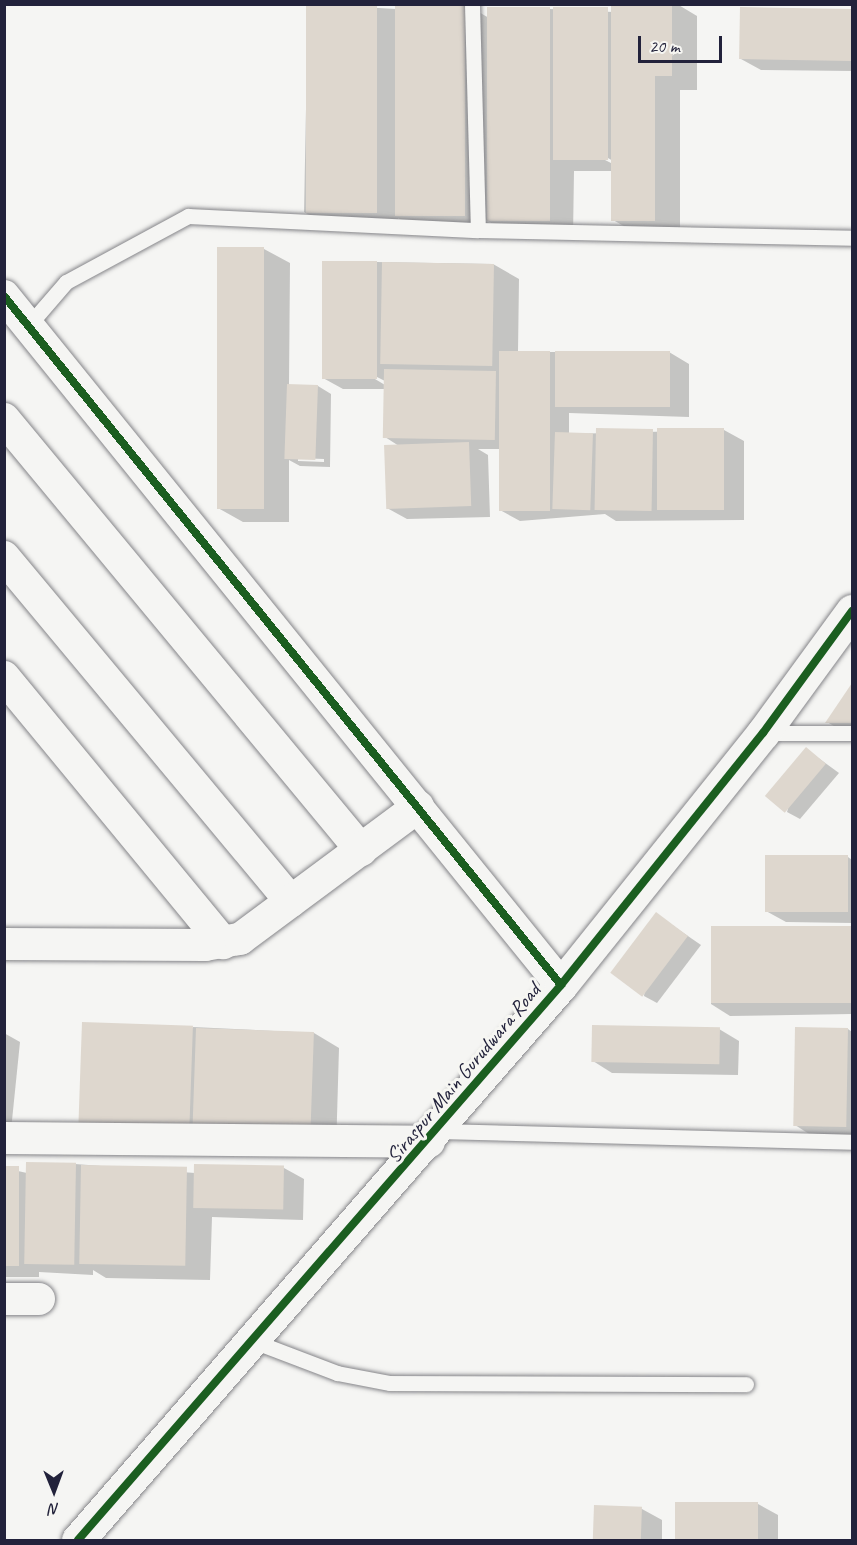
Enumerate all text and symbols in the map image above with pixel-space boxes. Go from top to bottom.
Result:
scale bar [641,24,725,62]
text: 20 m [649,35,680,57]
street label: Siraspur Main Gurudwara Road [380,978,546,1168]
north arrow [24,1461,84,1521]
text: N [49,1499,59,1519]

